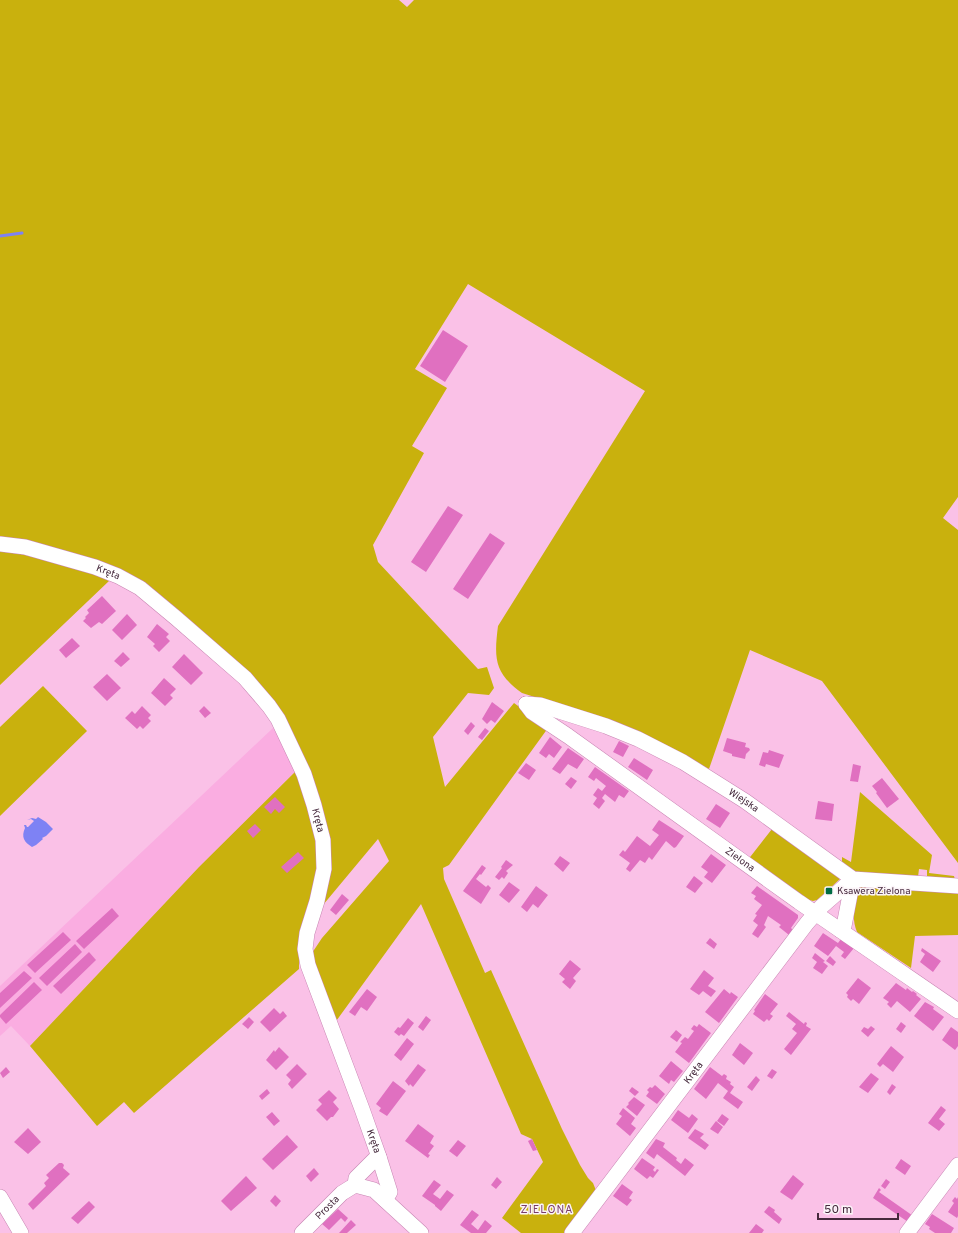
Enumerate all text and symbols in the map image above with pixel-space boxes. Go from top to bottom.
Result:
street label: Kręta [94,562,122,583]
street label: Wiejska [726,786,761,815]
street label: Kręta [309,807,327,834]
street label: Zielona [723,844,757,875]
place label: Ksawera Zielona [837,885,911,898]
marker: Ksawera Zielona [824,886,834,896]
street label: Kręta [681,1059,706,1087]
street label: Kręta [363,1128,384,1155]
street label: Prosta [313,1193,342,1222]
scale bar [818,1195,898,1221]
text: 50 m [824,1202,852,1218]
district label: ZIELONA [521,1203,573,1217]

